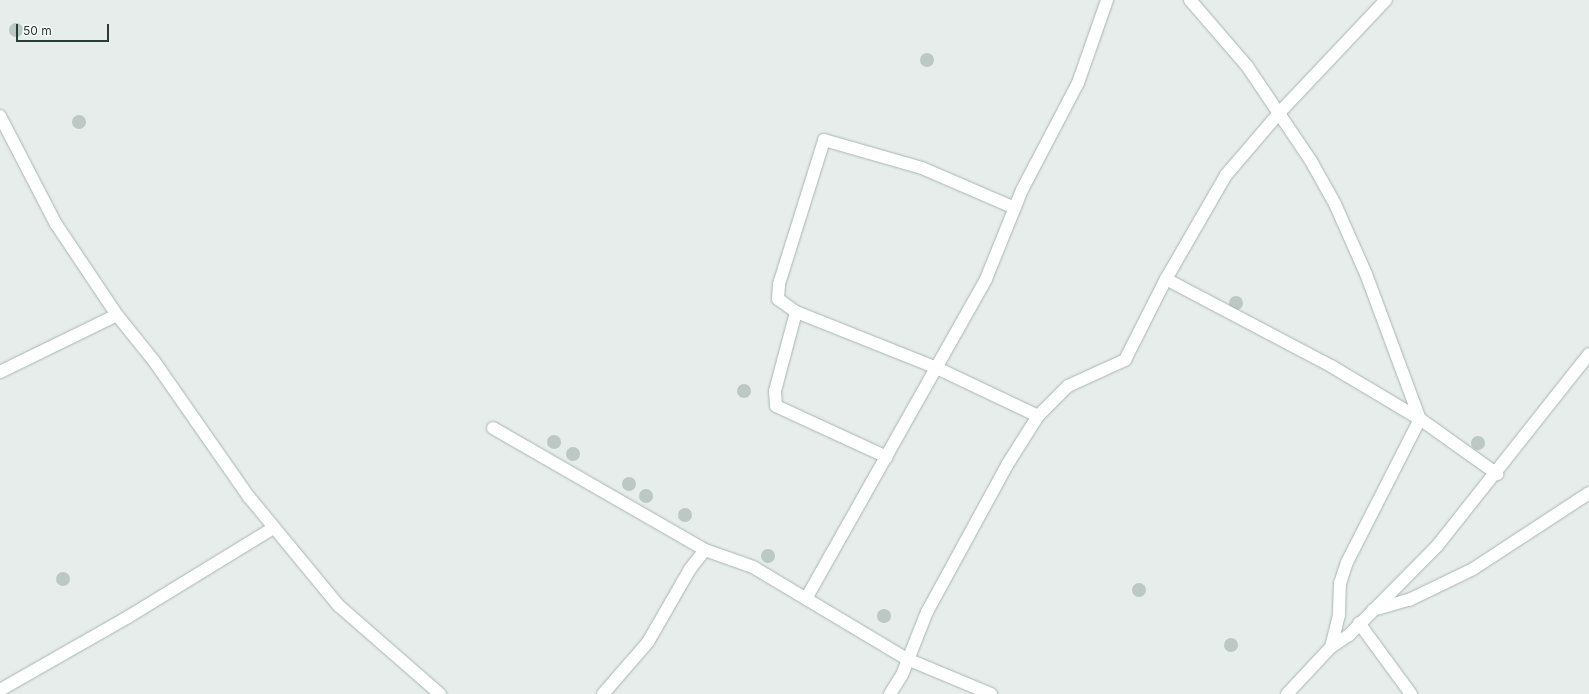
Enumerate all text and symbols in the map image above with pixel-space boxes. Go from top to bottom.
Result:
scale bar [18,16,111,42]
text: 50 m [23,23,52,38]

